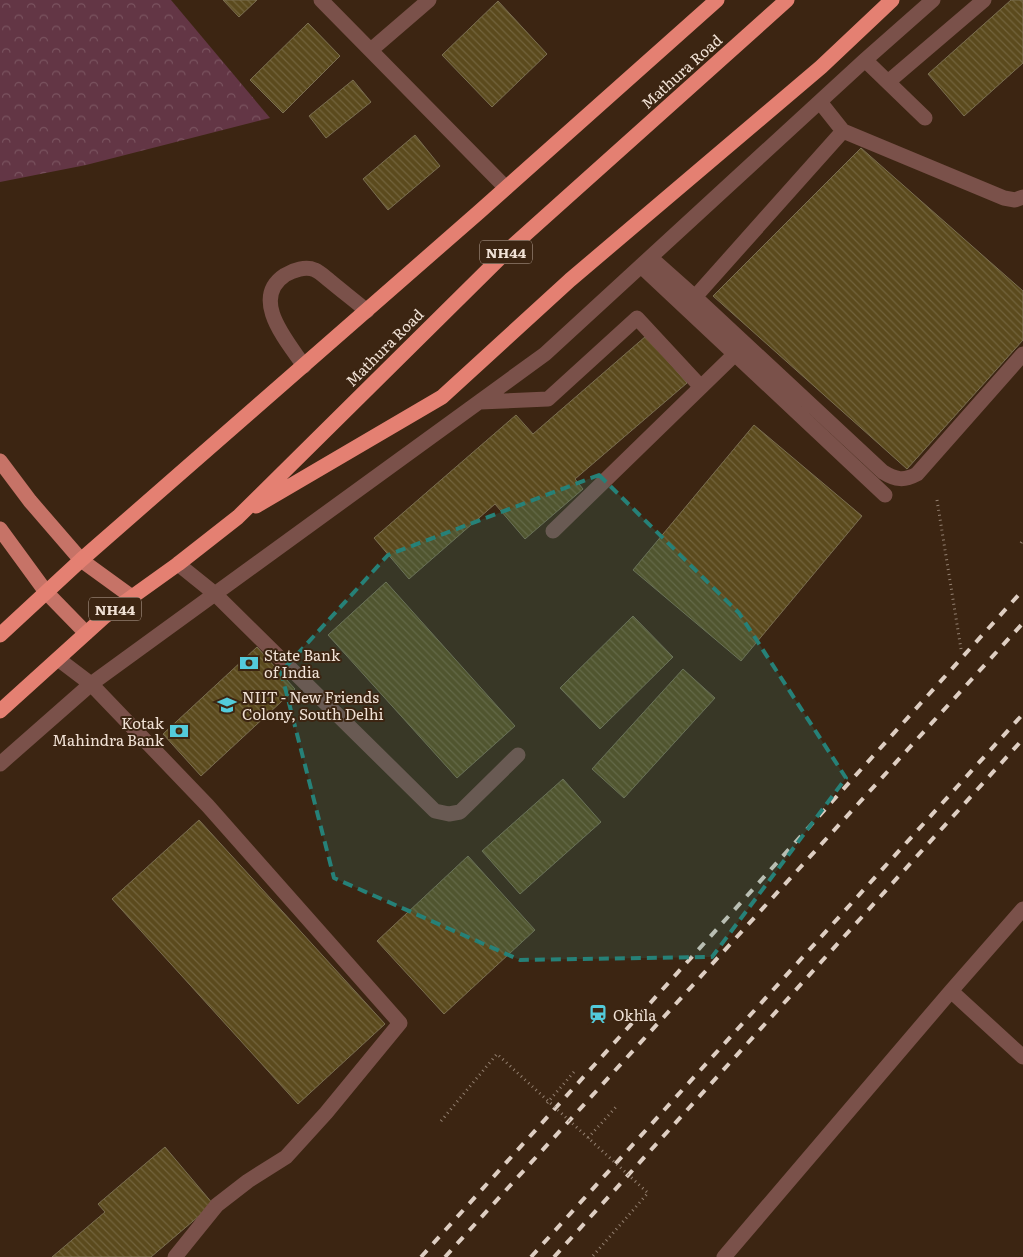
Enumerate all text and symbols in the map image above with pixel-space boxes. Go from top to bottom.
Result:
street label: Mathura Road [635,28,727,114]
road number: NH44 [480,240,532,264]
street label: Mathura Road [340,303,428,391]
road number: NH44 [89,598,141,620]
place label: State Bank of India [264,643,341,683]
bank icon: State Bank of India [238,652,260,674]
place label: NIIT - New Friends Colony, South Delhi [242,685,384,725]
school or university icon: NIIT - New Friends Colony, South Delhi [216,694,238,716]
place label: Kotak Mahindra Bank [52,711,165,751]
bank icon: Kotak Mahindra Bank [168,720,190,742]
station icon: Okhla [587,1003,609,1025]
place label: Okhla [613,1003,657,1026]

